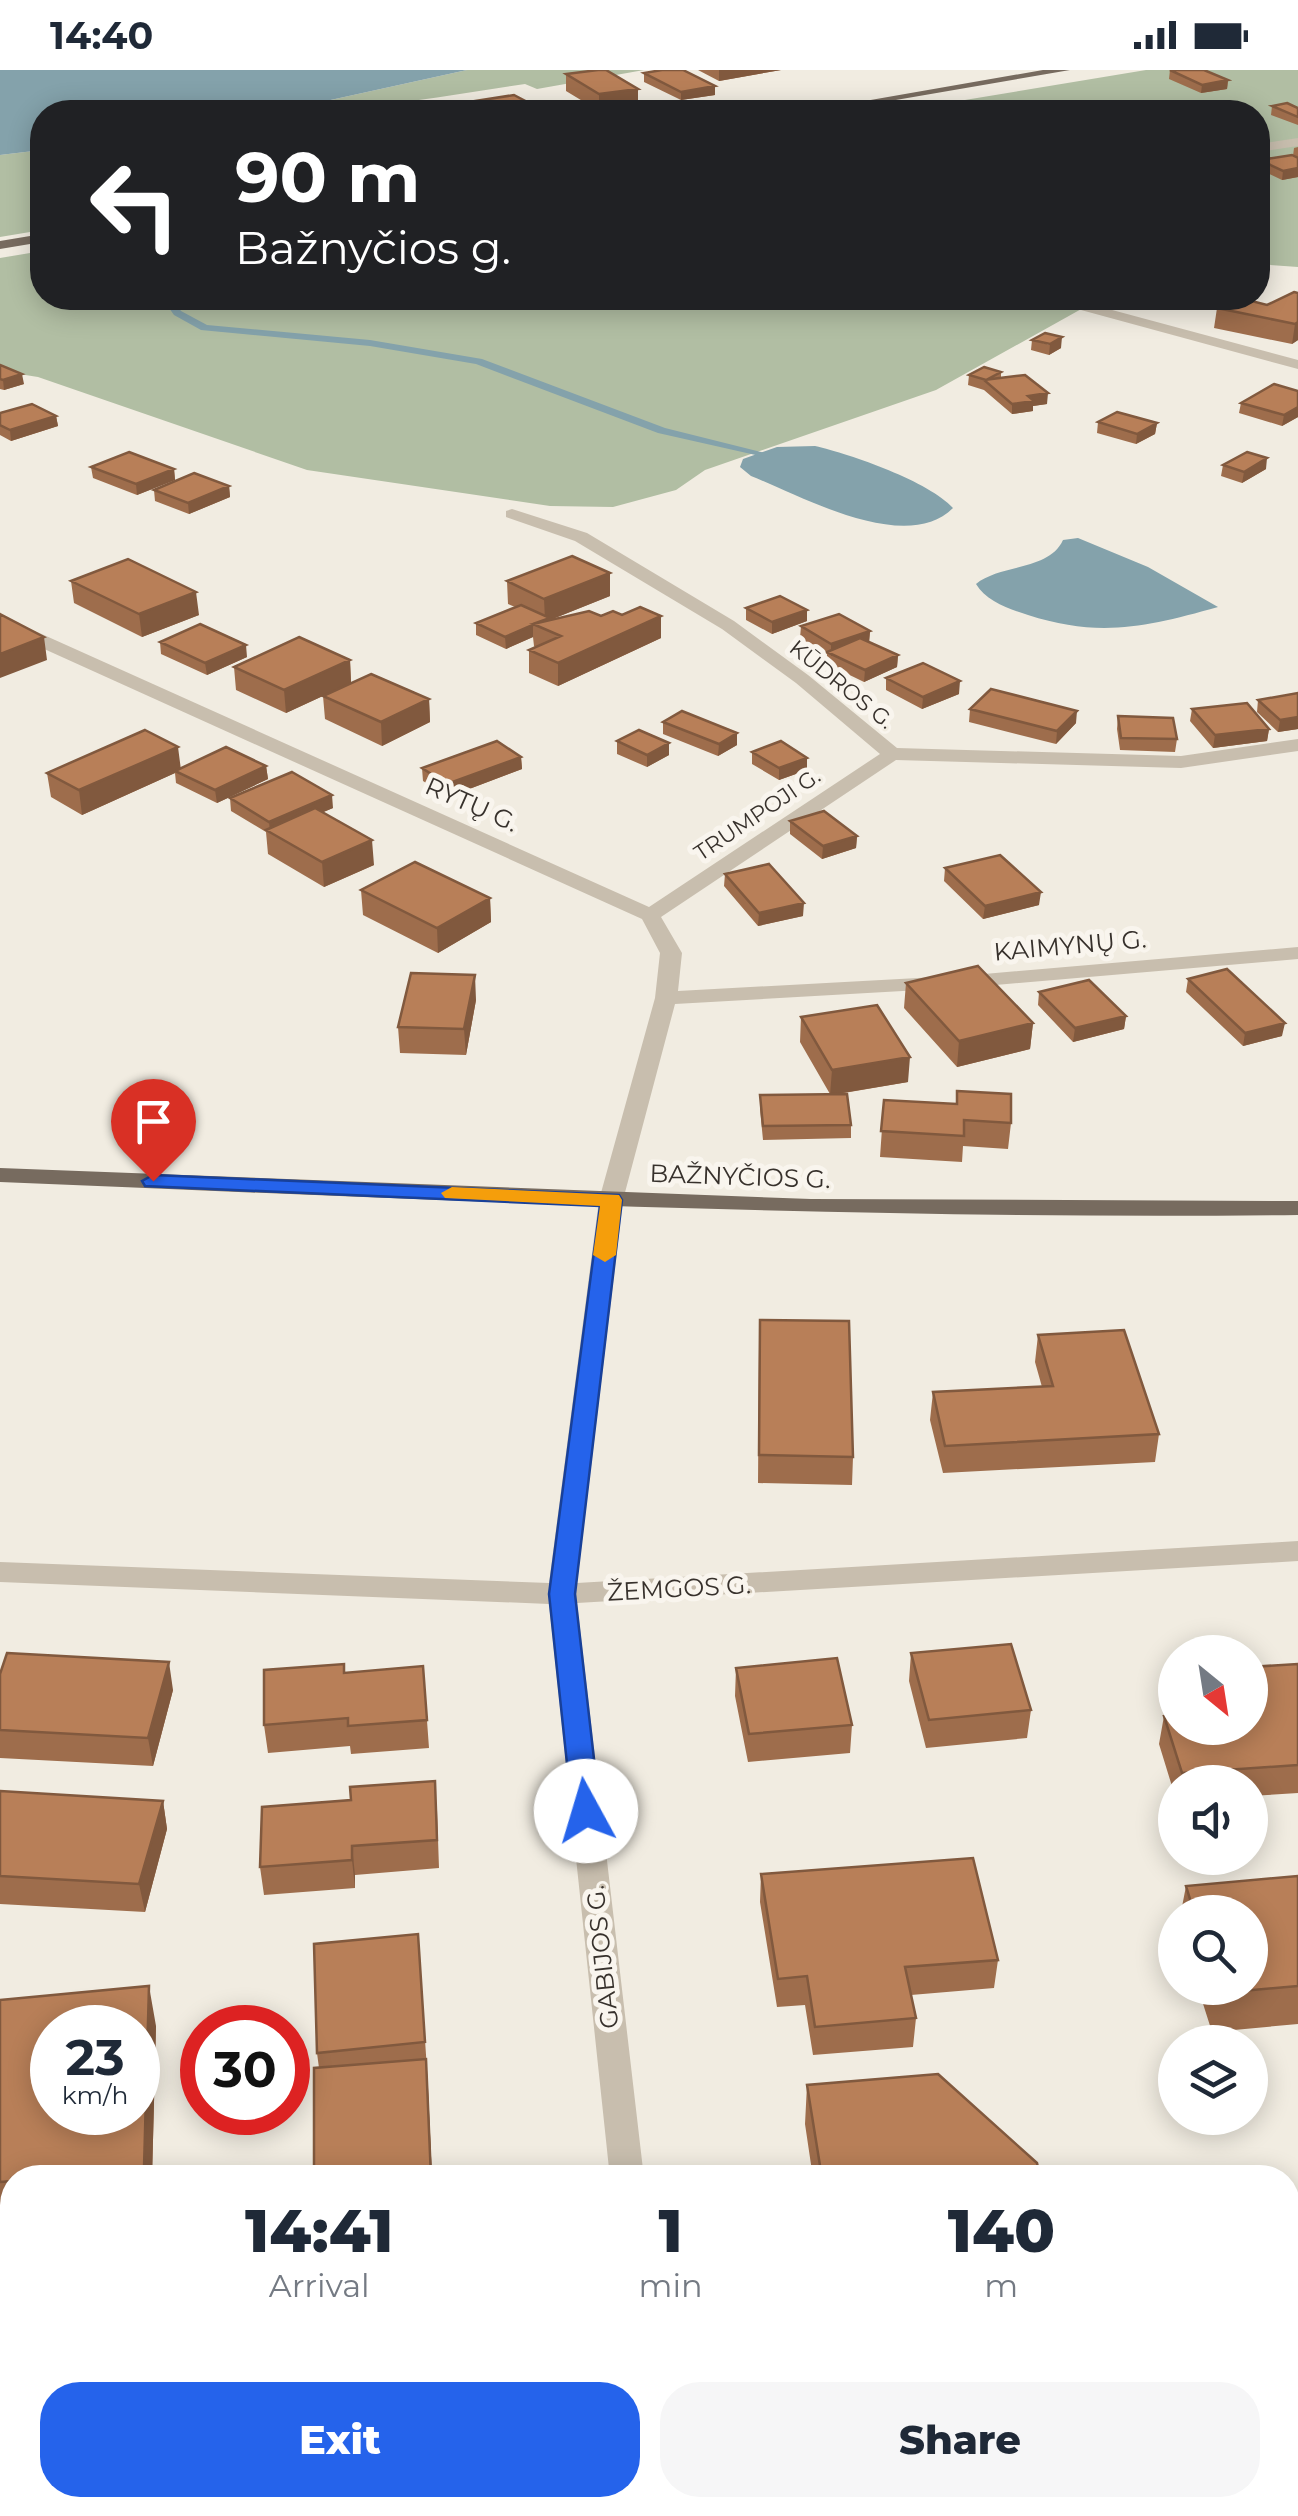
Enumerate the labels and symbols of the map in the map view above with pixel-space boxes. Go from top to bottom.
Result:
street label: KŪDROS G. [784,634,899,735]
street label: TRUMPOJI G. [689,762,825,866]
street label: RYTŲ G. [421,770,523,838]
street label: KAIMYNŲ G. [992,923,1148,967]
pin [111,1079,196,1182]
street label: BAŽNYČIOS G. [649,1158,831,1194]
street label: ŽEMGOS G. [606,1569,752,1607]
north arrow [1158,1635,1268,1745]
position arrow [534,1759,638,1863]
street label: GABIJOS G. [580,1884,624,2030]
speed limit sign: 30 [180,2005,310,2135]

